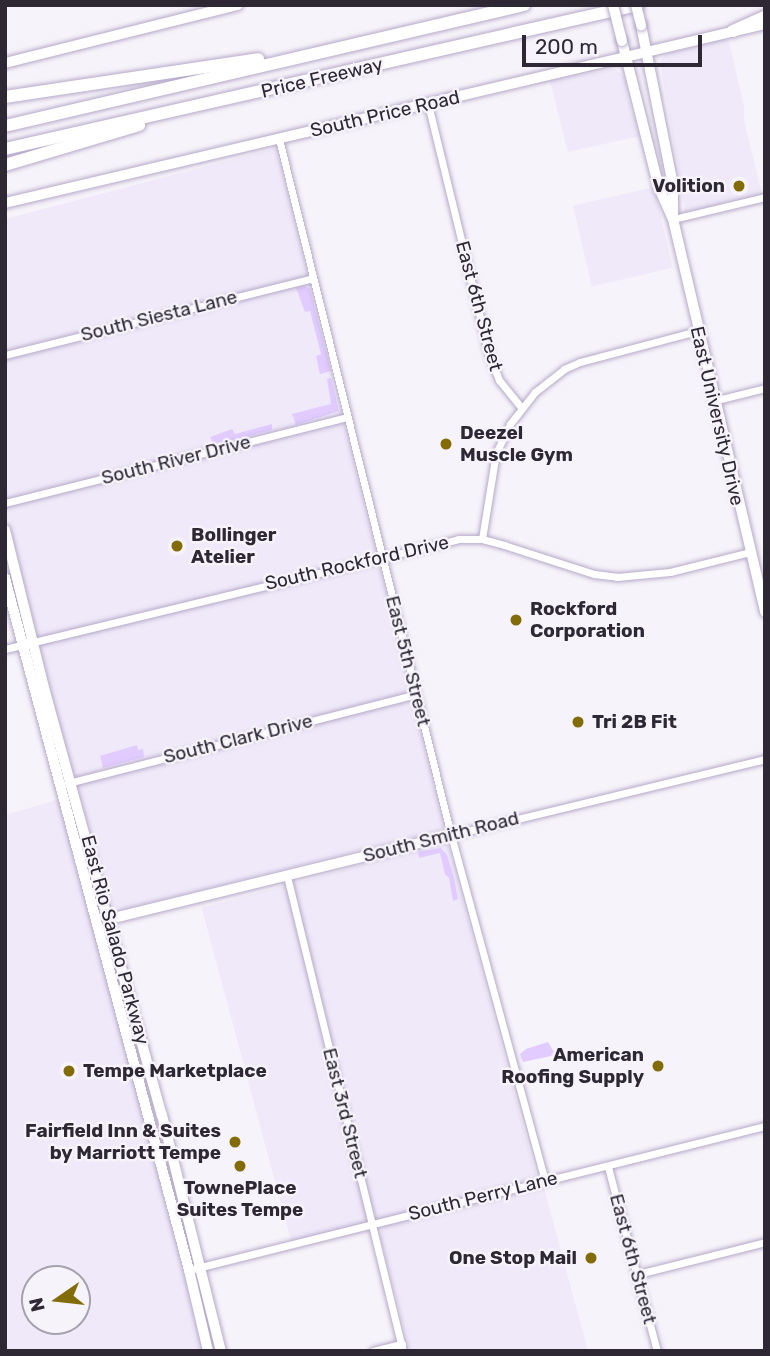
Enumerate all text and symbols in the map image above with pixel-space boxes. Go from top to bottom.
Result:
scale bar [525,21,705,65]
text: 200 m [535,34,598,59]
street label: Price Freeway [259,53,385,103]
street label: South Price Road [308,86,462,142]
place label: Volition [652,175,725,197]
marker: Volition [731,178,747,194]
street label: East 6th Street [451,238,507,374]
street label: South Siesta Lane [78,286,240,346]
street label: East University Drive [685,324,749,508]
place label: Deezel Muscle Gym [460,422,573,466]
street label: South River Drive [99,430,253,490]
marker: Deezel Muscle Gym [438,436,454,452]
place label: Bollinger Atelier [191,524,276,568]
street label: South Rockford Drive [263,531,451,595]
marker: Bollinger Atelier [169,538,185,554]
street label: East 5th Street [381,593,435,729]
place label: Rockford Corporation [530,598,645,642]
marker: Rockford Corporation [508,612,524,628]
street label: South Clark Drive [161,709,315,769]
place label: Tri 2B Fit [592,711,677,733]
marker: Tri 2B Fit [570,714,586,730]
street label: South Smith Road [361,807,521,867]
street label: East Rio Salado Parkway [76,833,154,1047]
place label: American Roofing Supply [501,1044,644,1088]
street label: East 3rd Street [318,1046,372,1180]
marker: American Roofing Supply [650,1058,666,1074]
place label: Tempe Marketplace [83,1060,267,1082]
marker: Tempe Marketplace [61,1063,77,1079]
place label: Fairfield Inn & Suites by Marriott Tempe [25,1120,221,1164]
marker: Fairfield Inn & Suites by Marriott Tempe [227,1134,243,1150]
marker: TownePlace Suites Tempe [232,1158,248,1174]
street label: South Perry Lane [406,1166,560,1226]
place label: TownePlace Suites Tempe [176,1177,304,1221]
street label: East 6th Street [605,1191,661,1327]
place label: One Stop Mail [449,1247,577,1269]
marker: One Stop Mail [583,1250,599,1266]
north arrow [21,1265,91,1335]
text: N [24,1295,50,1314]

